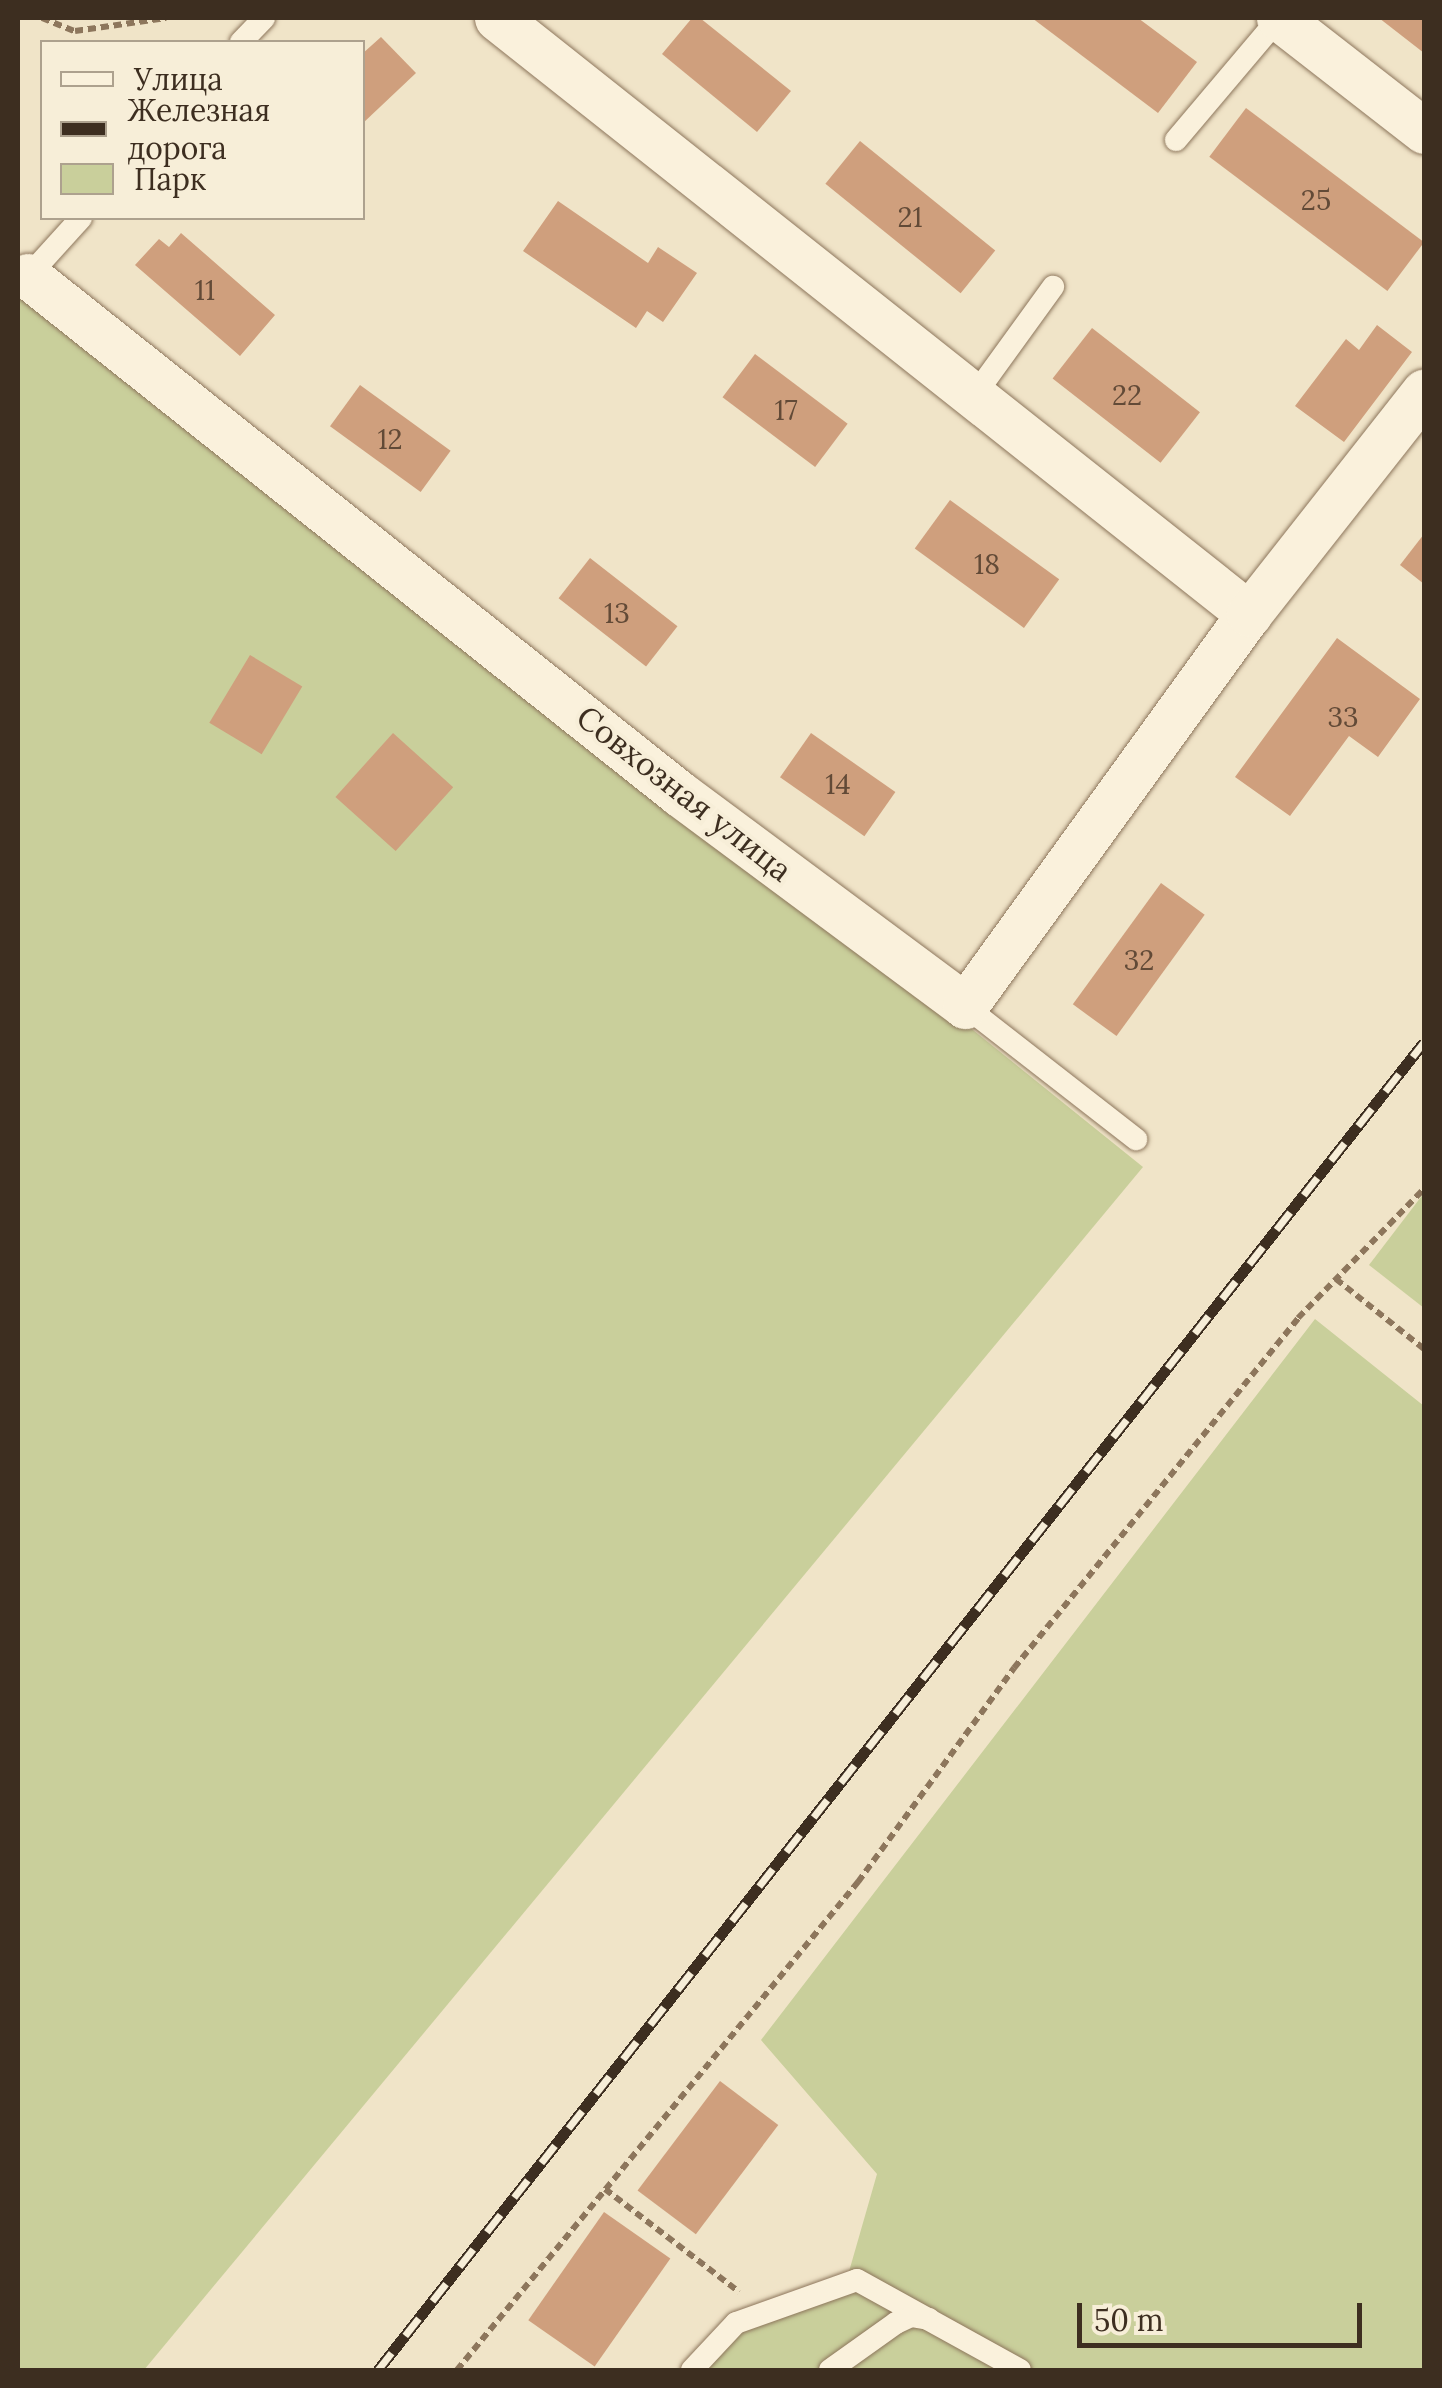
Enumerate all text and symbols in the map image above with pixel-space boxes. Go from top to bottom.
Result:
legend [40,40,365,220]
text: Улица [134,60,223,98]
text: Железная дорога [127,91,270,167]
text: Парк [134,160,206,198]
house number: 25 [1301,183,1331,217]
house number: 21 [897,200,923,234]
house number: 11 [195,273,215,307]
house number: 22 [1112,378,1142,412]
house number: 17 [774,393,798,427]
house number: 12 [377,422,403,456]
house number: 18 [974,547,1000,581]
house number: 13 [604,596,630,630]
street label: Совхозная улица [569,698,799,890]
house number: 33 [1327,700,1359,734]
house number: 14 [825,767,851,801]
house number: 32 [1124,943,1154,977]
scale bar [1082,2283,1367,2345]
text: 50 m [1094,2301,1164,2339]

